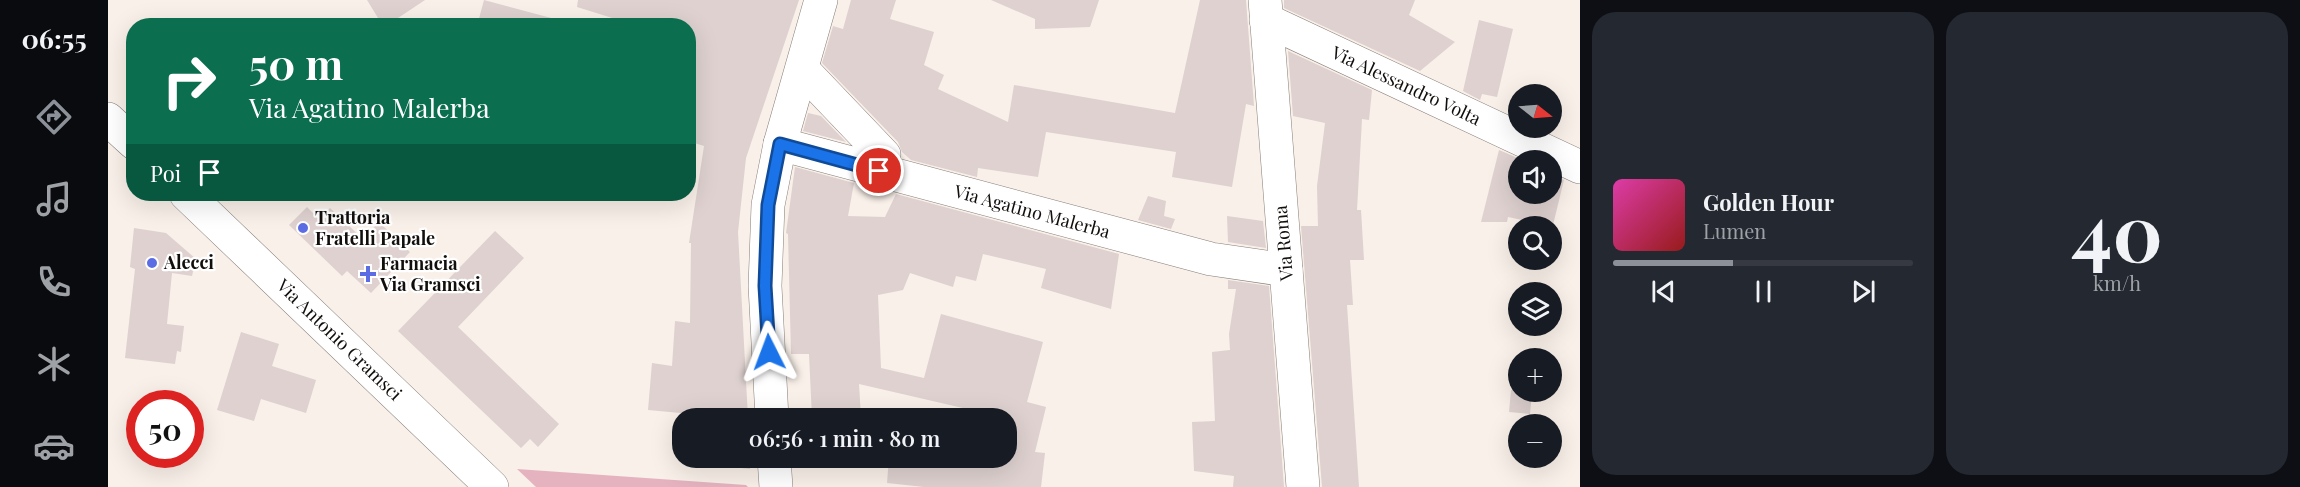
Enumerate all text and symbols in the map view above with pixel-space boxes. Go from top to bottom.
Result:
text: 06:55 [21,20,87,56]
text: 50 m [249,35,343,91]
street label: Via Alessandro Volta [1327,40,1485,130]
icon: right [150,42,228,120]
north arrow [1508,84,1562,138]
map controls [1508,84,1562,468]
text: Via Agatino Malerba [249,89,490,125]
icon: directions [33,96,75,138]
pin [853,145,904,196]
button: sound [1508,150,1562,204]
icon: arrive [862,154,895,187]
icon: arrive [193,156,226,189]
text: Poi [150,158,181,188]
icon: music [33,178,75,220]
street label: Via Agatino Malerba [951,178,1113,243]
text: 40 [2071,178,2163,282]
text: Golden Hour [1703,187,1834,217]
street label: Via Roma [1268,204,1298,283]
place label: Trattoria Fratelli Papale [315,205,435,250]
button: search [1508,216,1562,270]
text: Lumen [1703,217,1766,244]
marker: Trattoria Fratelli Papale [296,221,310,235]
place label: Alecci [163,250,214,274]
place label: Farmacia Via Gramsci [379,251,481,296]
marker: Alecci [145,256,159,270]
icon: phone [33,261,75,303]
marker: Farmacia Via Gramsci [361,267,375,281]
text: km/h [2093,269,2141,296]
street label: Via Antonio Gramsci [271,273,407,405]
icon: previous [1647,275,1680,308]
icon: pause [1747,275,1780,308]
icon: next [1847,275,1880,308]
button: layers [1508,282,1562,336]
position arrow [737,320,801,384]
icon: climate [33,343,75,385]
button: + [1508,348,1562,402]
speed limit sign: 50 [126,390,204,468]
button: − [1508,414,1562,468]
text: 06:56 · 1 min · 80 m [749,423,940,453]
icon: car [33,425,75,467]

